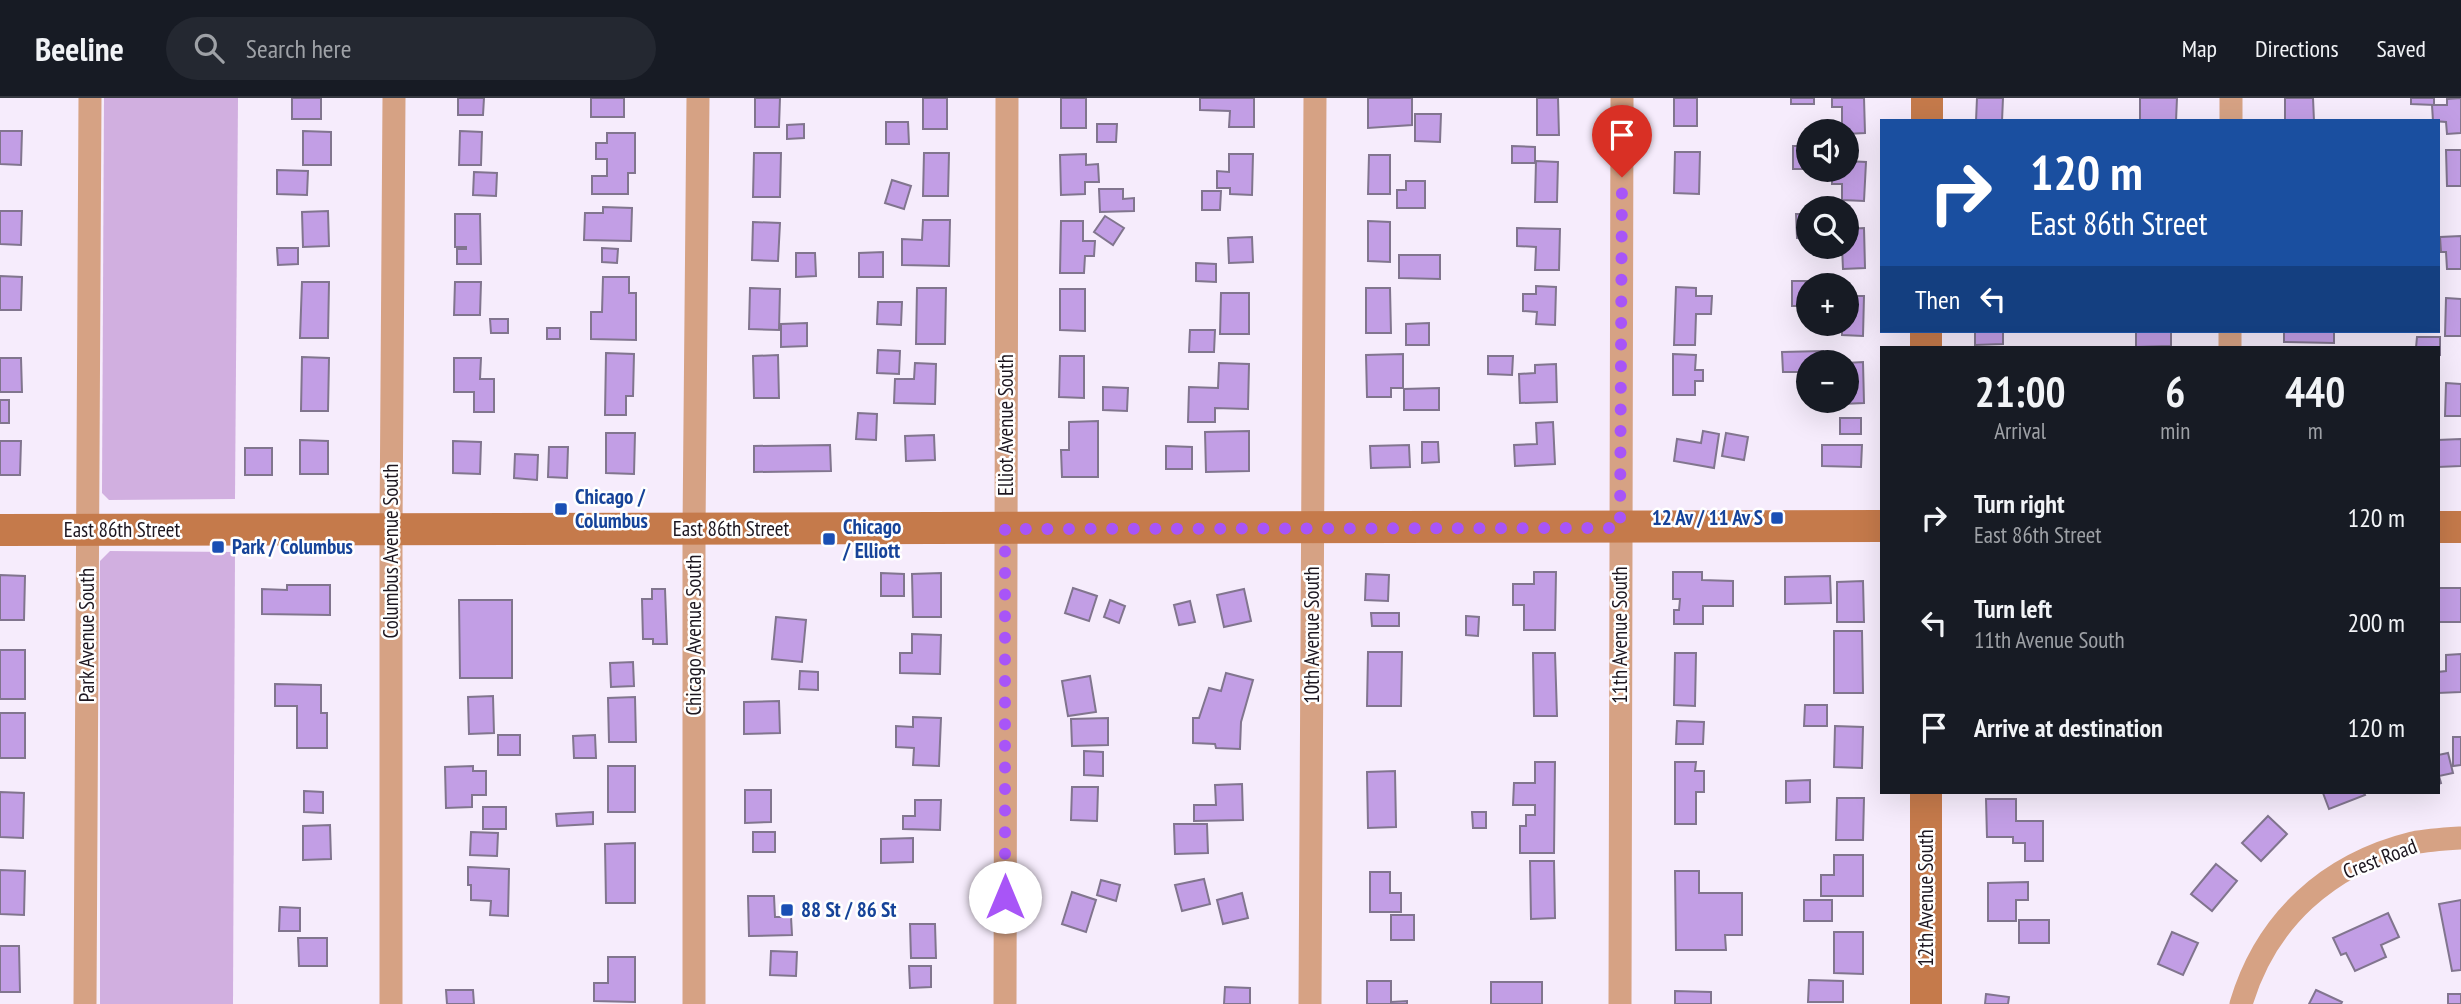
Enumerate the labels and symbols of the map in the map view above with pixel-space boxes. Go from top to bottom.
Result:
pin [1592,105,1652,177]
street label: Elliot Avenue South [992,354,1019,496]
street label: Columbus Avenue South [377,464,404,638]
place label: Chicago / Columbus [575,483,648,534]
marker: Chicago / Columbus [553,501,569,517]
place label: 12 Av / 11 Av S [1652,504,1763,531]
marker: 12 Av / 11 Av S [1769,510,1785,526]
place label: Chicago / Elliott [842,513,901,564]
street label: East 86th Street [673,515,790,542]
street label: East 86th Street [64,516,181,543]
marker: Chicago / Elliott [821,531,837,547]
place label: Park / Columbus [232,533,353,560]
marker: Park / Columbus [210,539,226,555]
street label: Chicago Avenue South [680,554,707,716]
street label: 10th Avenue South [1298,566,1325,704]
street label: 11th Avenue South [1606,566,1633,704]
street label: Park Avenue South [73,568,100,702]
street label: 12th Avenue South [1912,829,1939,967]
street label: Crest Road [2339,832,2421,885]
position arrow [968,860,1042,934]
place label: 88 St / 86 St [801,896,896,923]
marker: 88 St / 86 St [779,902,795,918]

